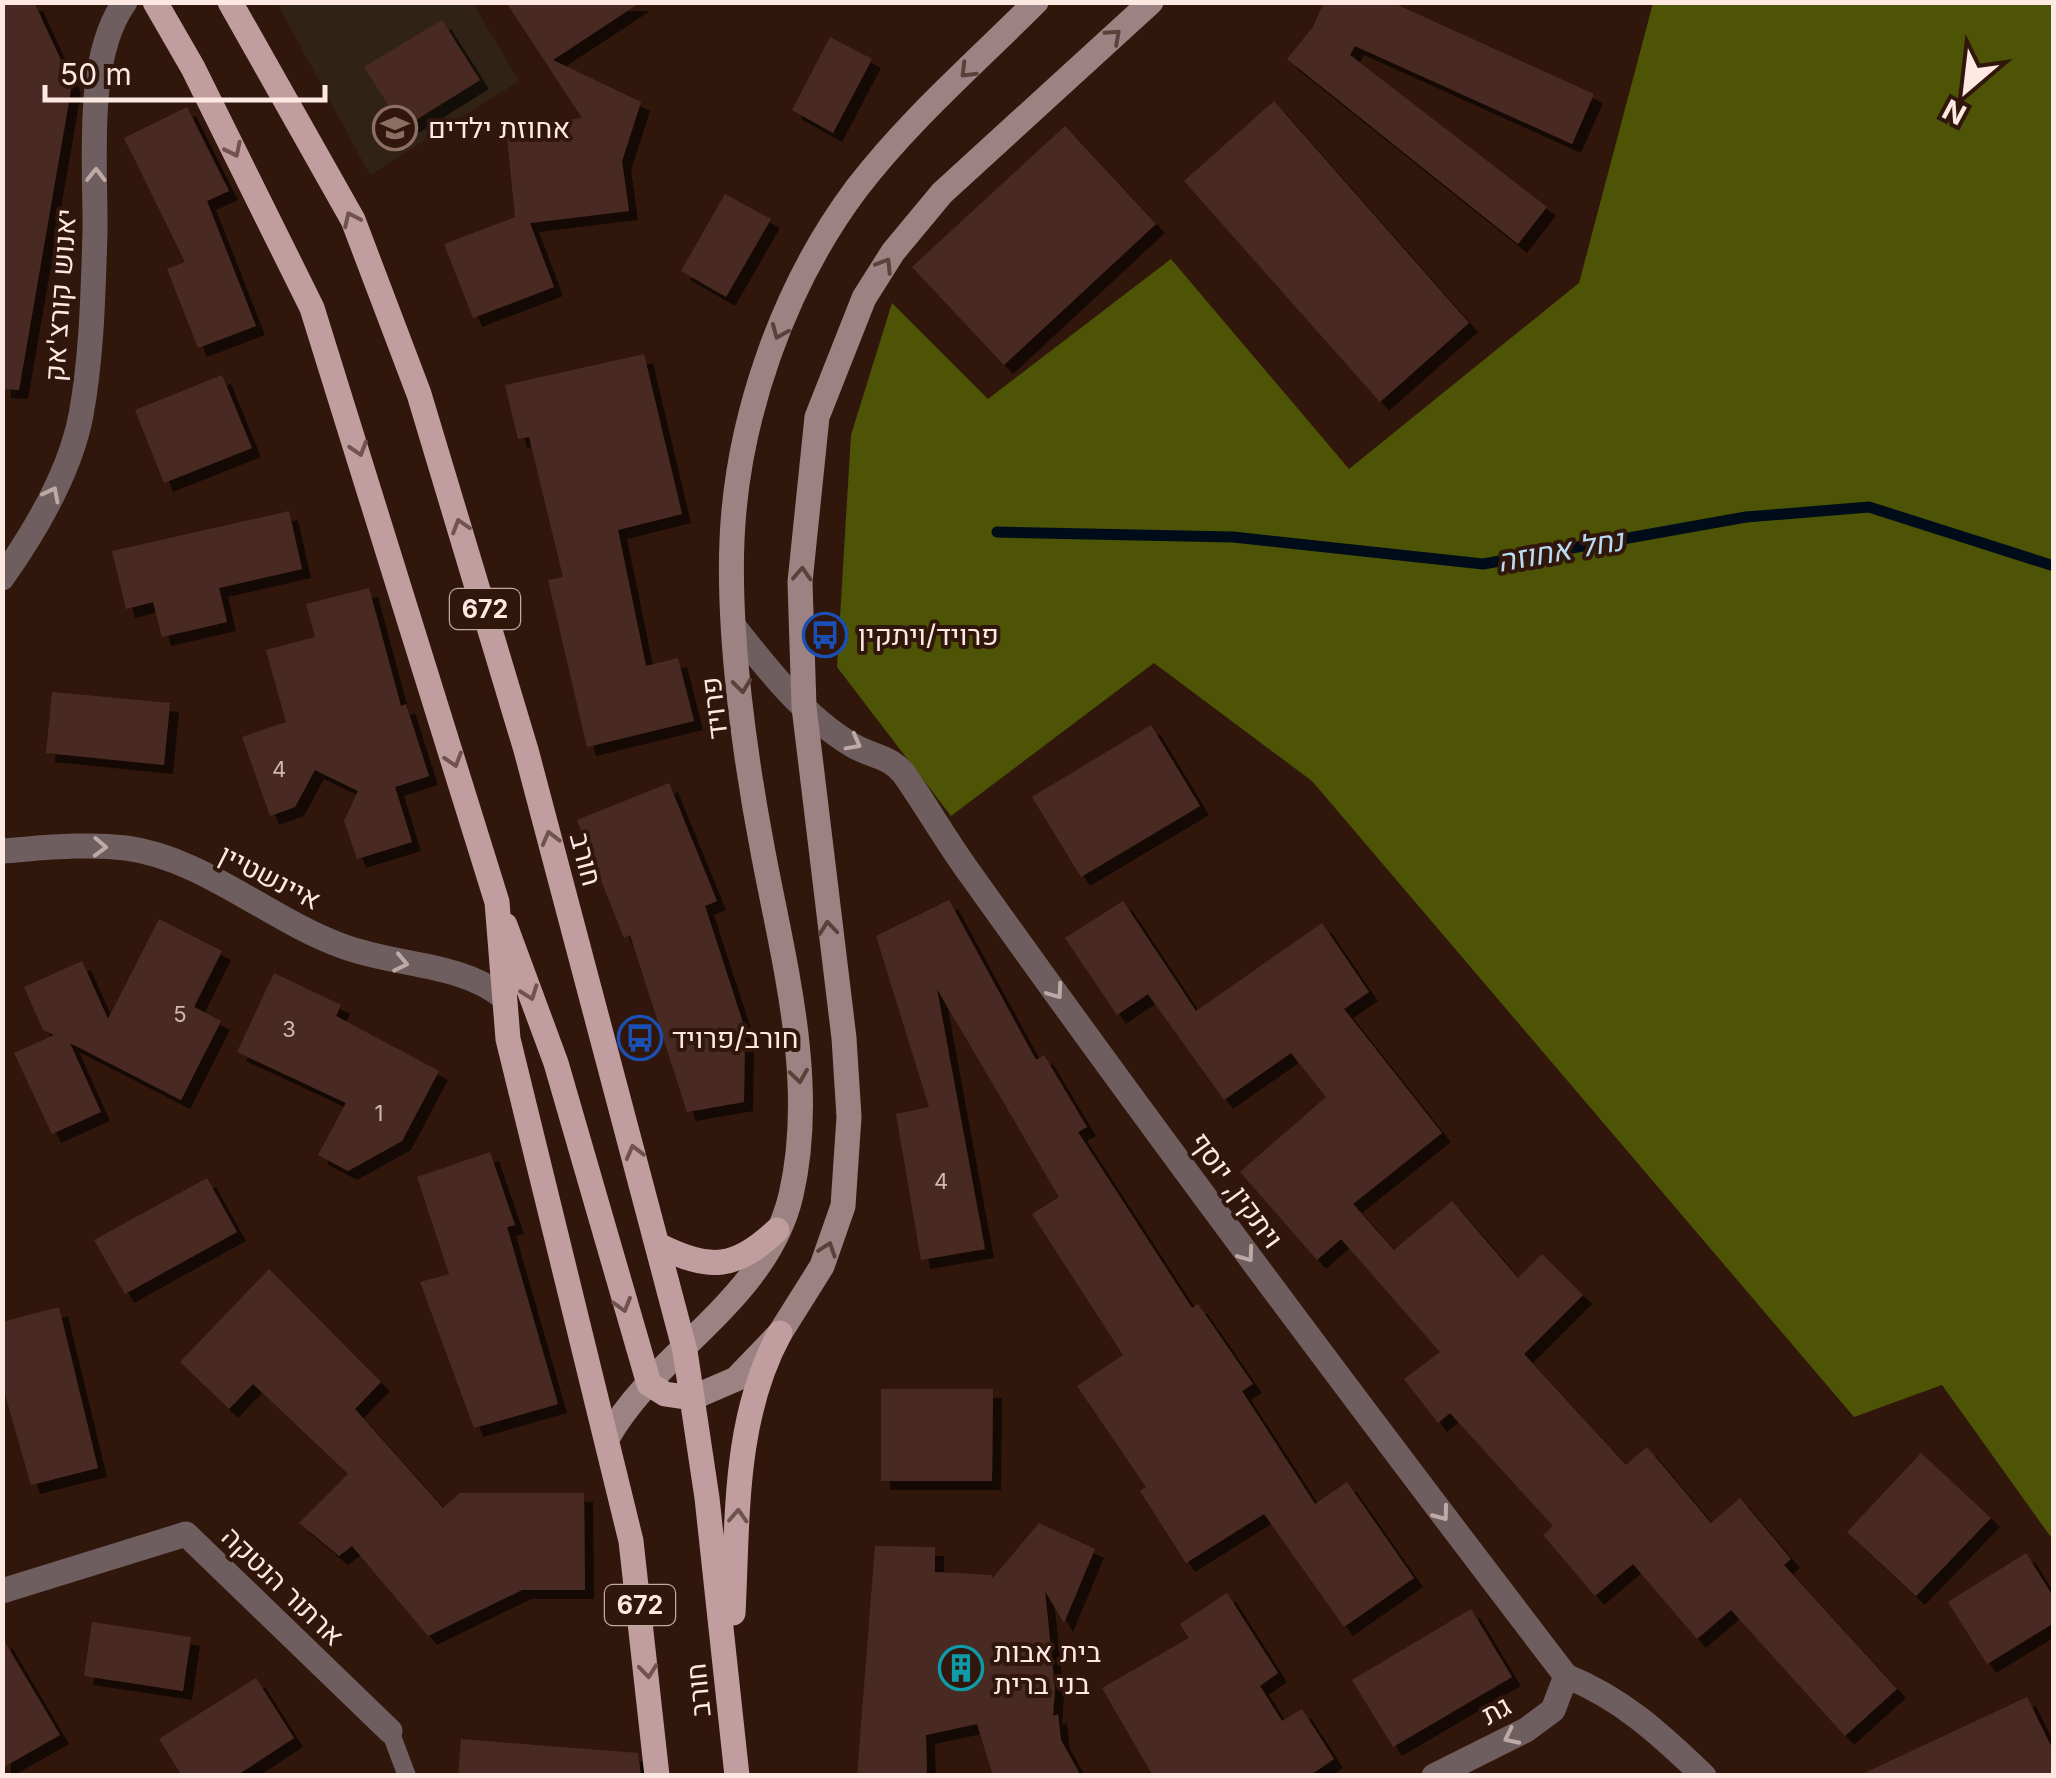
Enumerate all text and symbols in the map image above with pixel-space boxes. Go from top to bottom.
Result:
one-way arrow [1102,30,1121,48]
scale bar [45,40,325,102]
north arrow [1916,40,2016,140]
text: 50 m [60,56,132,92]
one-way arrow [961,59,979,77]
text: N [1937,92,1972,132]
school or university icon: אחוזת ילדים [372,105,418,151]
place label: אחוזת ילדים [428,111,570,145]
one-way arrow [222,140,242,158]
one-way arrow [85,167,107,182]
street label: יאנוש קורצ'אק [37,207,83,383]
one-way arrow [344,212,364,230]
one-way arrow [872,258,891,276]
one-way arrow [771,322,791,340]
one-way arrow [347,440,368,457]
one-way arrow [40,486,60,504]
one-way arrow [451,518,471,535]
water label: נחל אחוזה [1494,521,1628,579]
one-way arrow [791,566,812,582]
road number: 672 [450,589,520,629]
bus stop icon: פרויד/ויתקין [802,612,848,658]
place label: פרויד/ויתקין [858,618,999,652]
street label: פרויד [693,675,735,741]
one-way arrow [731,678,752,694]
one-way arrow [844,731,862,751]
one-way arrow [442,751,462,768]
house number: 4 [272,756,286,782]
street label: חורב [563,829,609,889]
one-way arrow [540,830,561,847]
one-way arrow [92,837,108,858]
street label: איינשטיין [214,837,326,917]
one-way arrow [817,920,839,936]
one-way arrow [392,951,409,972]
one-way arrow [1044,981,1061,999]
one-way arrow [518,984,539,1001]
house number: 5 [173,1001,187,1027]
bus stop icon: חורב/פרויד [617,1015,663,1061]
house number: 3 [282,1016,296,1042]
place label: חורב/פרויד [672,1021,798,1055]
one-way arrow [788,1068,809,1084]
house number: 1 [375,1100,383,1126]
street label: ויתקין, יוסף [1184,1125,1290,1255]
one-way arrow [625,1143,646,1161]
house number: 4 [934,1168,948,1194]
one-way arrow [817,1242,837,1259]
one-way arrow [1235,1244,1253,1262]
one-way arrow [611,1295,632,1312]
one-way arrow [1431,1503,1448,1521]
one-way arrow [727,1508,749,1524]
street label: ארתור הנטקה [215,1519,351,1653]
road number: 672 [605,1585,675,1625]
place label: בית אבות בני ברית [994,1635,1101,1701]
building icon: בית אבות בני ברית [938,1645,984,1691]
street label: חורב [678,1661,718,1719]
one-way arrow [637,1663,658,1679]
street label: גת [1475,1688,1517,1732]
one-way arrow [1504,1725,1522,1745]

